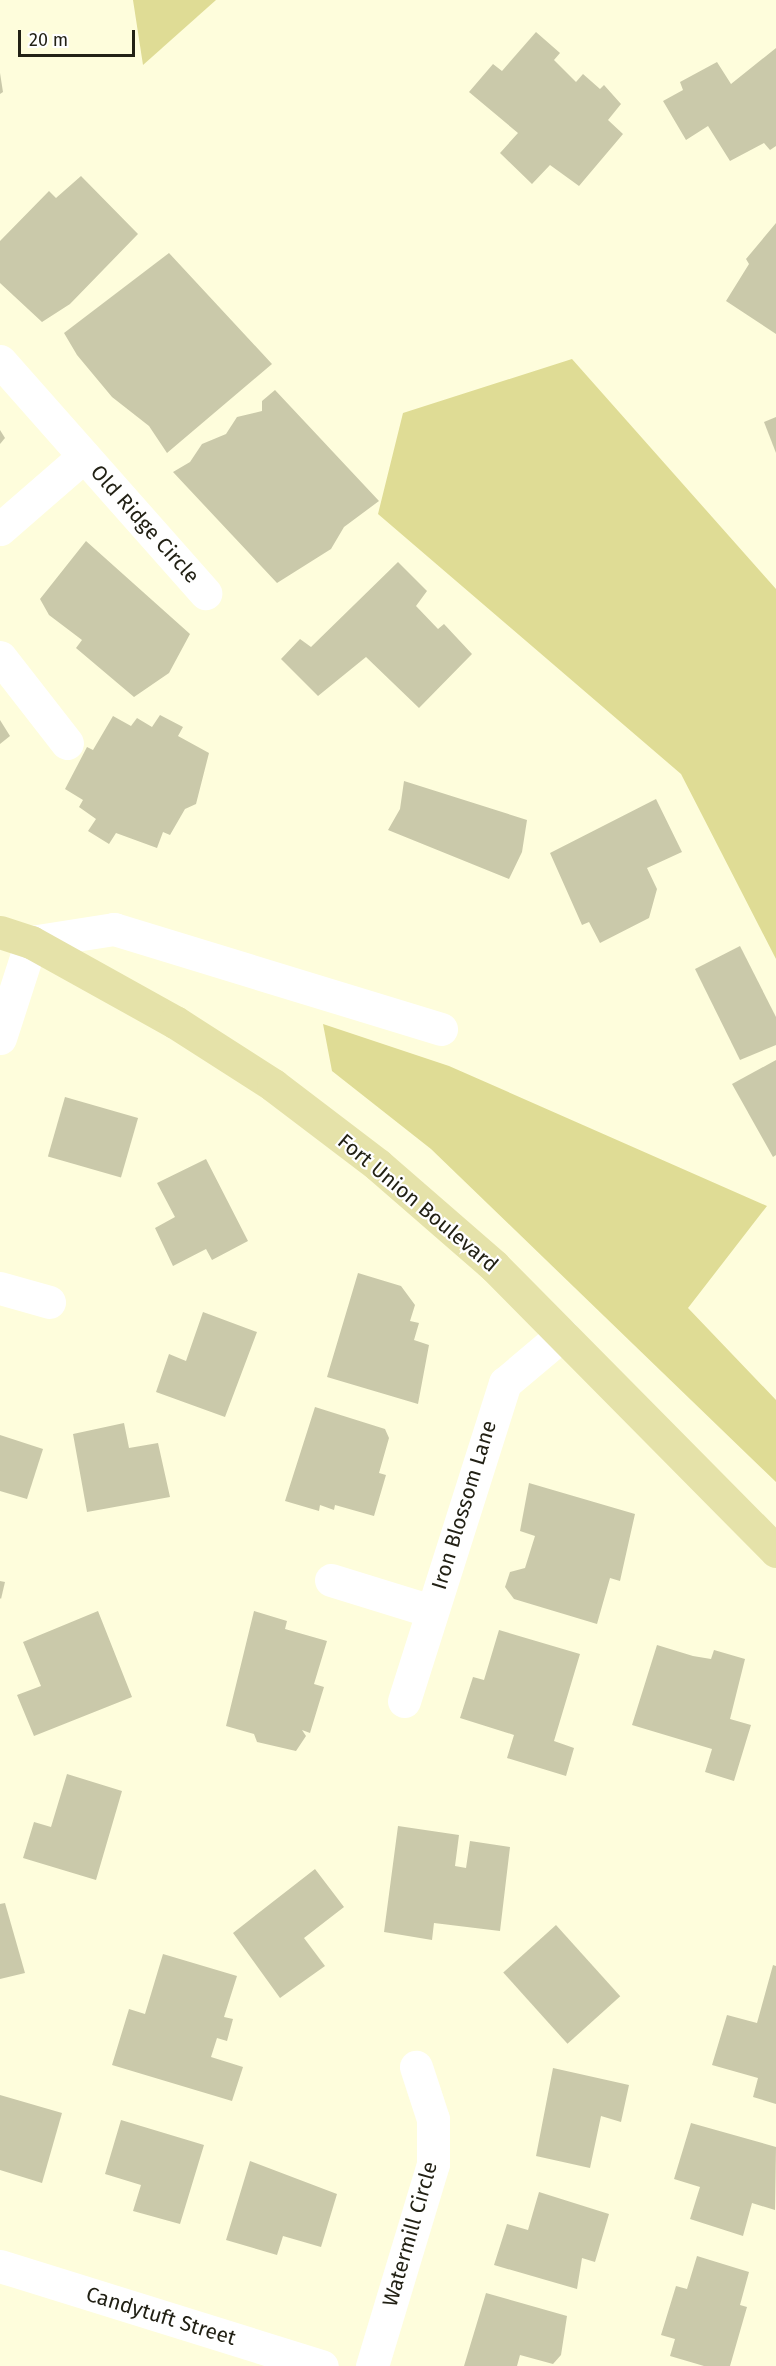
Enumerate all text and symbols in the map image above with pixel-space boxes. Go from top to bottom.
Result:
scale bar [21,18,138,56]
text: 20 m [29,29,68,51]
street label: Old Ridge Circle [85,460,205,588]
street label: Fort Union Boulevard [333,1129,503,1277]
street label: Iron Blossom Lane [426,1417,502,1593]
street label: Watermill Circle [377,2159,443,2309]
street label: Candytuft Street [83,2281,239,2351]

